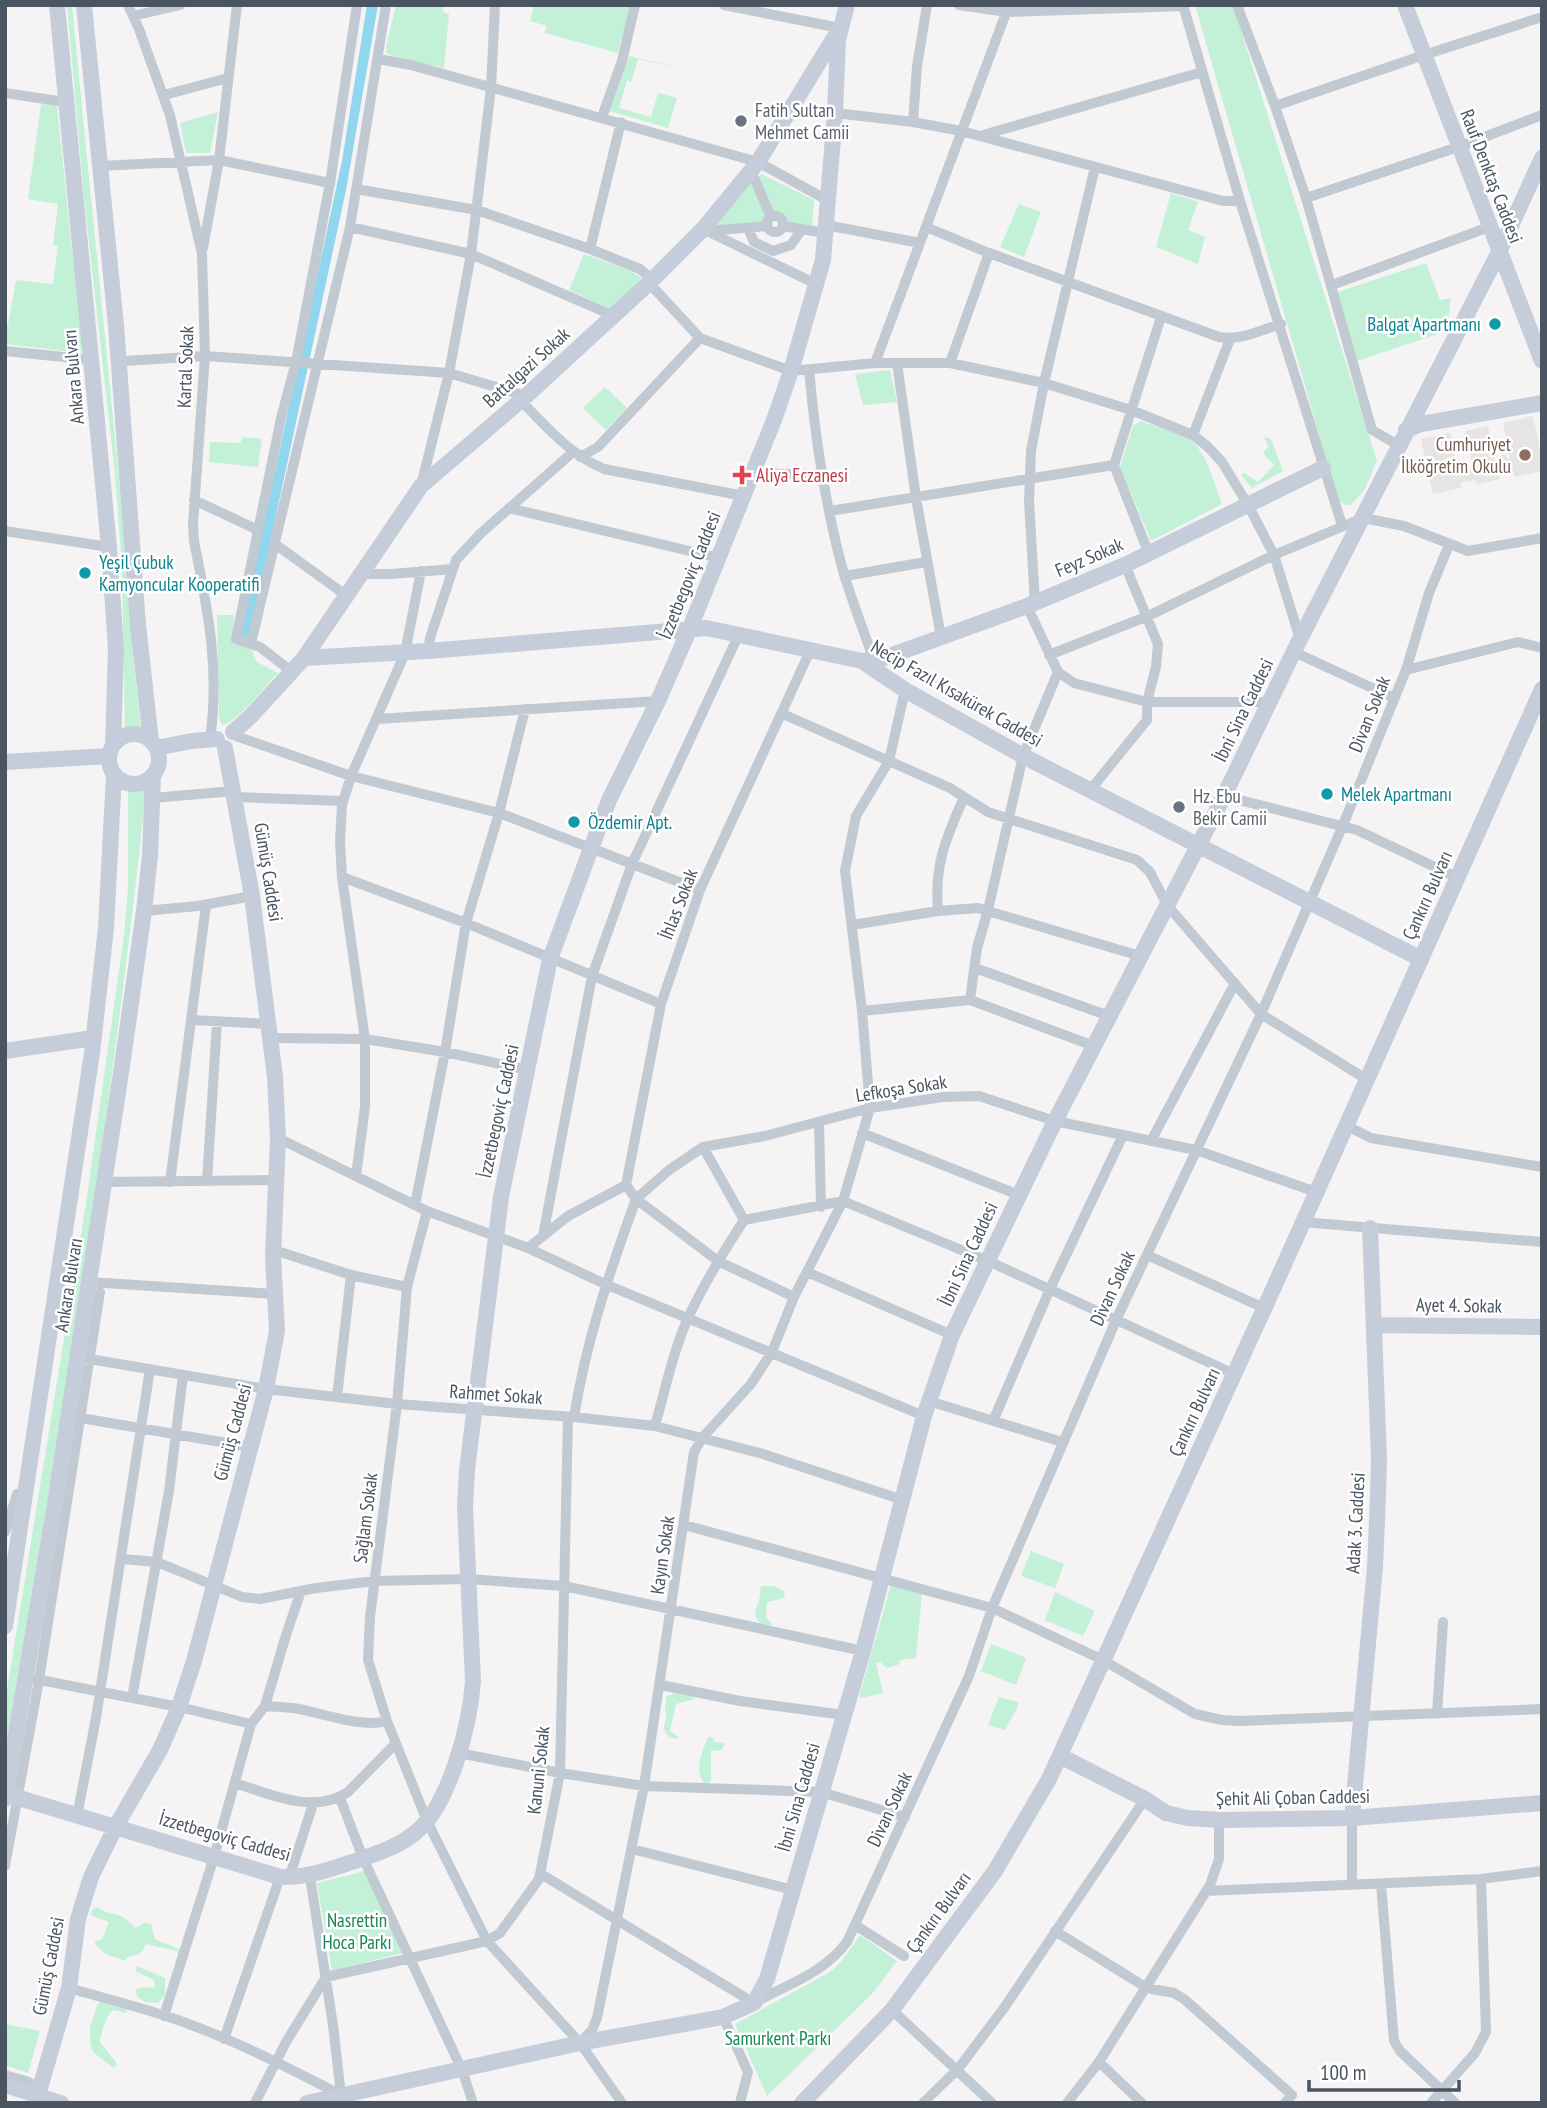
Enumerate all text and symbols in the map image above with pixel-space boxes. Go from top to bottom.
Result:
place label: Fatih Sultan Mehmet Camii [755,98,849,144]
street label: Rauf Denktaş Caddesi [1455,106,1529,246]
marker: Fatih Sultan Mehmet Camii [733,113,749,129]
place label: Balgat Apartmanı [1367,312,1481,336]
marker: Balgat Apartmanı [1487,316,1503,332]
street label: Battalgazi Sokak [478,321,575,412]
street label: Kartal Sokak [172,325,198,408]
street label: Ankara Bulvarı [57,329,89,425]
place label: Cumhuriyet İlköğretim Okulu [1401,432,1512,478]
marker: Cumhuriyet İlköğretim Okulu [1517,447,1533,463]
place label: Aliya Eczanesi [756,463,848,487]
marker: Aliya Eczanesi [734,467,750,483]
street label: İzzetbegoviç Caddesi [652,507,726,643]
street label: Feyz Sokak [1051,532,1127,582]
place label: Yeşil Çubuk Kamyoncular Kooperatifi [99,550,260,596]
marker: Yeşil Çubuk Kamyoncular Kooperatifi [77,565,93,581]
street label: Necip Fazıl Kısakürek Caddesi [867,634,1047,752]
street label: İbni Sina Caddesi [1208,654,1278,766]
street label: Divan Sokak [1343,672,1395,756]
place label: Melek Apartmanı [1341,782,1452,806]
place label: Hz. Ebu Bekir Camii [1193,784,1267,830]
marker: Melek Apartmanı [1319,786,1335,802]
marker: Hz. Ebu Bekir Camii [1171,799,1187,815]
place label: Özdemir Apt. [588,810,672,834]
marker: Özdemir Apt. [566,814,582,830]
street label: Gümüş Caddesi [249,821,289,923]
street label: Çankırı Bulvarı [1397,847,1457,943]
street label: İhlas Sokak [654,865,703,943]
street label: İzzetbegoviç Caddesi [472,1042,524,1180]
street label: Lefkoşa Sokak [854,1069,949,1107]
street label: İbni Sina Caddesi [933,1198,1003,1310]
street label: Ankara Bulvarı [49,1236,87,1334]
street label: Divan Sokak [1084,1246,1140,1329]
street label: Ayet 4. Sokak [1416,1292,1503,1318]
street label: Çankırı Bulvarı [1163,1364,1225,1460]
street label: Rahmet Sokak [449,1379,544,1409]
street label: Gümüş Caddesi [208,1381,256,1483]
street label: Sağlam Sokak [348,1471,383,1565]
street label: Adak 3. Caddesi [1340,1472,1370,1574]
street label: Kayın Sokak [645,1514,679,1596]
street label: Kanuni Sokak [521,1724,555,1815]
street label: İbni Sina Caddesi [771,1740,825,1854]
street label: Divan Sokak [861,1767,917,1850]
street label: Şehit Ali Çoban Caddesi [1216,1784,1370,1810]
street label: İzzetbegoviç Caddesi [156,1806,294,1866]
street label: Çankırı Bulvarı [900,1866,976,1958]
park label: Nasrettin Hoca Parkı [322,1908,392,1954]
street label: Gümüş Caddesi [27,1915,69,2017]
park label: Samurkent Parkı [725,2026,831,2050]
scale bar [1309,2048,1460,2092]
text: 100 m [1320,2059,1366,2086]

